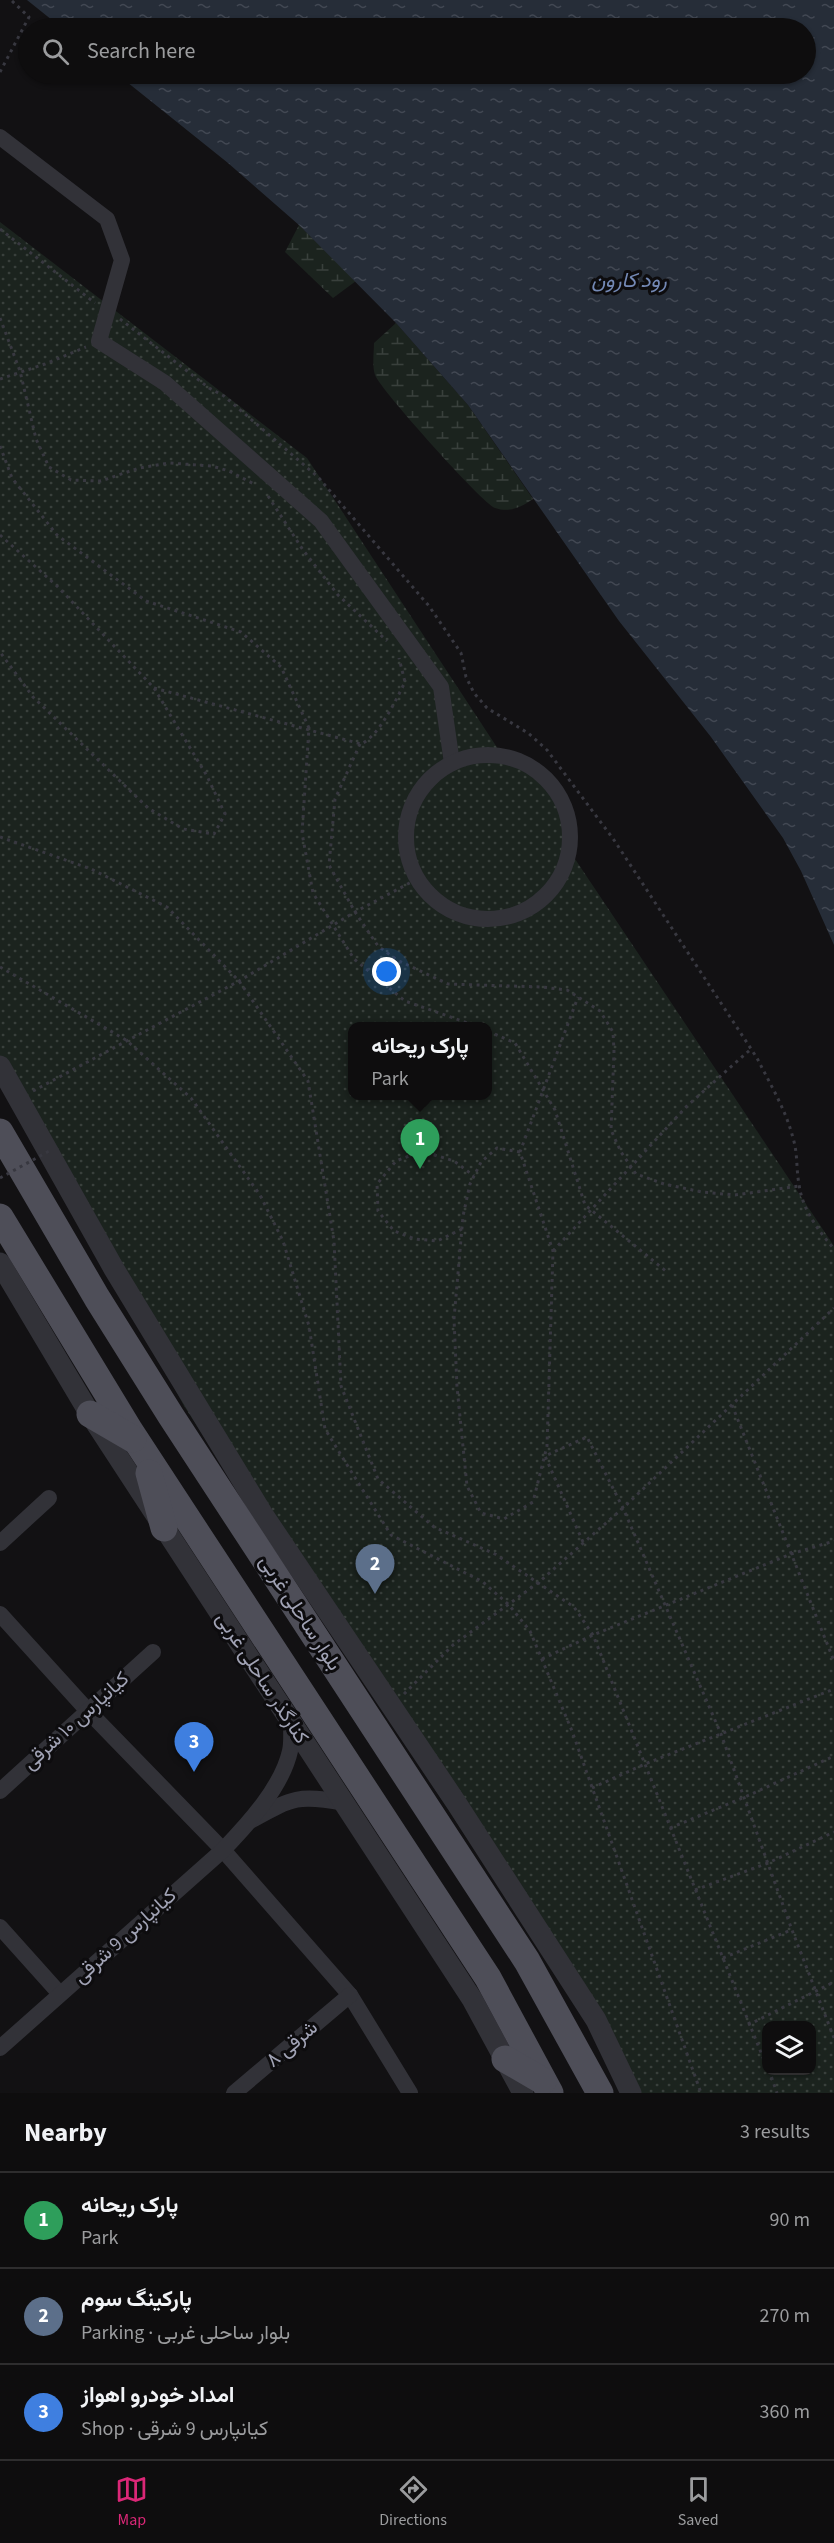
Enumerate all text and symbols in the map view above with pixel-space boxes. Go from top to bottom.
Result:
search box [18,18,816,84]
icon: search [39,35,72,68]
text: Search here [87,35,195,67]
water label: رود کارون [591,265,667,295]
your location [372,957,401,986]
popup [348,1022,492,1100]
text: پارک ریحانه [371,1030,469,1062]
text: Park [371,1065,409,1093]
pin: 1 [400,1120,440,1169]
pin: 2 [356,1544,394,1594]
street label: بلوار ساحلی غربی [252,1550,348,1676]
street label: کنارگذر ساحلی غربی [209,1606,315,1750]
street label: کیانپارس ۱۰ شرقی [16,1665,136,1777]
pin: 3 [174,1722,214,1772]
street label: کیانپارس 9 شرقی [67,1882,183,1990]
street label: ۸ شرقی [260,2014,324,2074]
map controls [762,2021,816,2075]
button: layers [762,2021,816,2075]
text: Nearby [24,2114,107,2151]
text: 3 results [740,2118,810,2146]
text: پارک ریحانه [81,2189,178,2221]
text: 1 [38,2206,49,2234]
text: 90 m [770,2206,810,2234]
text: Park [81,2224,118,2252]
text: پارکینگ سوم [81,2283,192,2315]
text: 2 [38,2302,49,2330]
text: 270 m [760,2302,810,2330]
text: Parking · بلوار ساحلی غربی [81,2319,290,2347]
text: امداد خودرو اهواز [81,2379,235,2411]
text: 3 [38,2398,49,2426]
text: 360 m [760,2398,810,2426]
text: Shop · کیانپارس 9 شرقی [81,2415,268,2443]
tab: Map [115,2473,148,2531]
tab: Directions [379,2473,447,2531]
tab: Saved [678,2473,719,2531]

